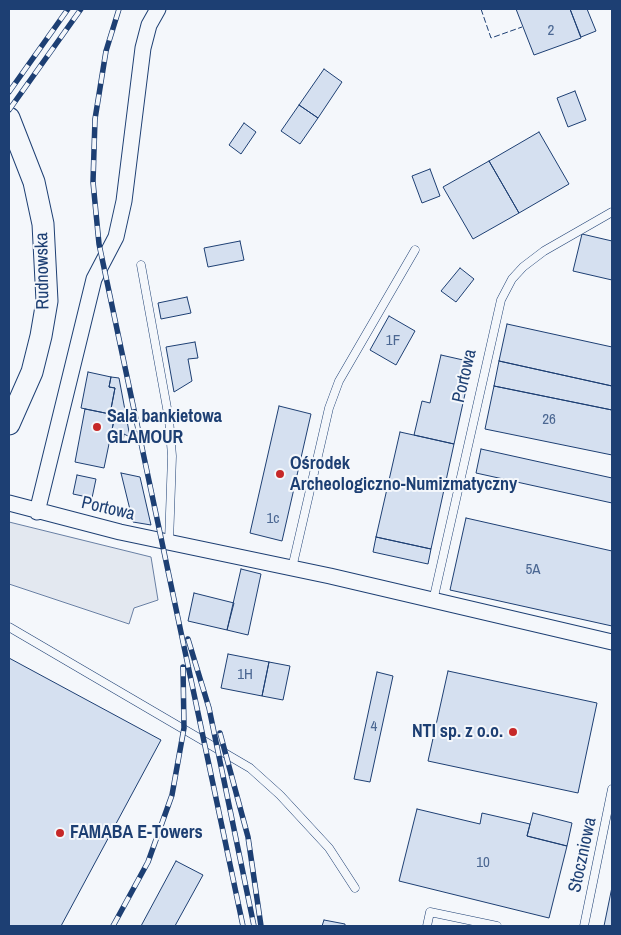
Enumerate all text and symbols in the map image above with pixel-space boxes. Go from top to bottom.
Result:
house number: 2 [548,22,554,40]
street label: Rudnowska [32,232,54,310]
house number: 1F [386,332,400,350]
street label: Portowa [448,347,482,405]
place label: Sala bankietowa GLAMOUR [107,406,222,448]
house number: 26 [542,411,556,429]
marker: Sala bankietowa GLAMOUR [91,421,103,433]
place label: Ośrodek Archeologiczno-Numizmatyczny [290,453,517,496]
marker: Ośrodek Archeologiczno-Numizmatyczny [274,468,286,480]
street label: Portowa [79,492,137,526]
house number: 1c [267,510,279,528]
house number: 5A [525,561,541,579]
house number: 1H [237,666,253,684]
house number: 4 [371,718,377,736]
place label: NTI sp. z o.o. [412,721,503,743]
marker: NTI sp. z o.o. [507,726,519,738]
street label: Stoczniowa [565,815,601,895]
place label: FAMABA E-Towers [70,822,203,844]
marker: FAMABA E-Towers [54,827,66,839]
house number: 10 [476,854,490,872]

